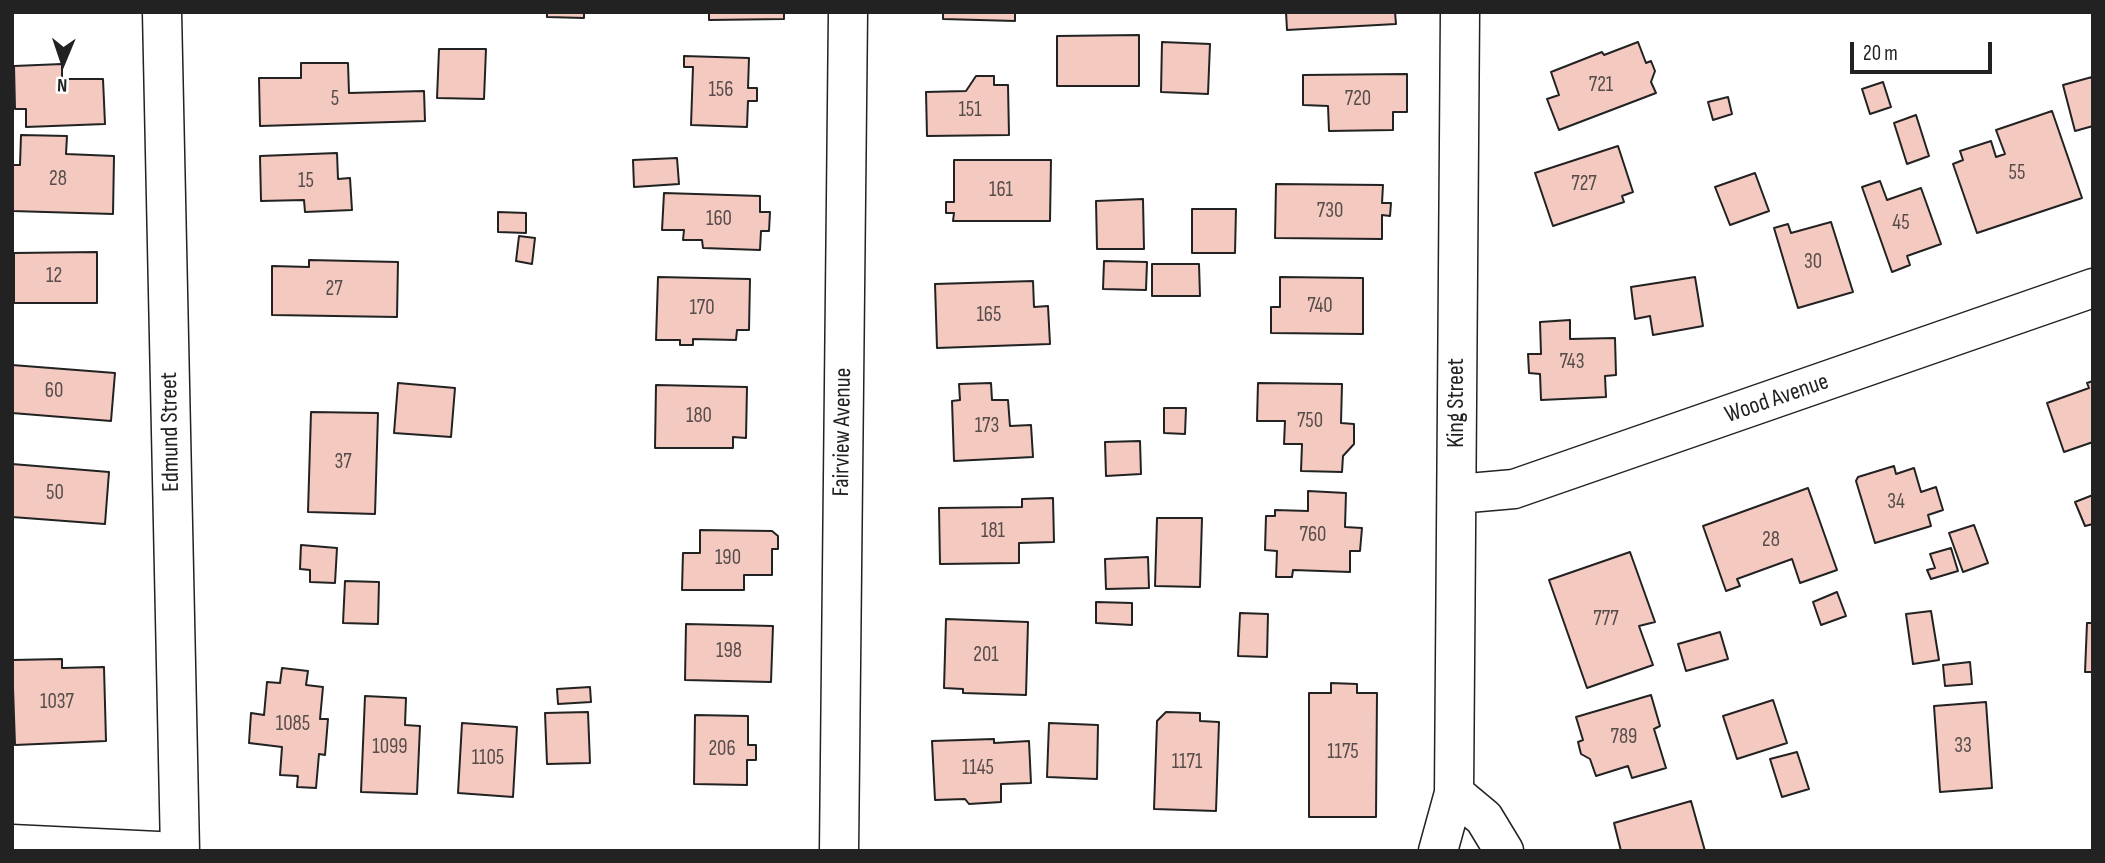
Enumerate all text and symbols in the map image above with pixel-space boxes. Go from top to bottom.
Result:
north arrow [28,28,98,98]
scale bar [1853,28,1995,72]
text: 20 m [1863,41,1898,66]
text: N [57,73,68,96]
house number: 721 [1589,73,1613,99]
house number: 156 [709,78,733,104]
house number: 5 [331,87,339,113]
house number: 720 [1345,87,1371,113]
house number: 151 [958,98,982,124]
house number: 55 [2009,161,2025,187]
house number: 28 [49,167,67,193]
house number: 15 [298,169,314,195]
house number: 727 [1571,172,1597,198]
house number: 161 [989,178,1013,204]
house number: 730 [1317,199,1343,225]
house number: 160 [706,207,732,233]
house number: 45 [1892,211,1910,237]
house number: 30 [1804,250,1822,276]
house number: 12 [46,264,62,290]
house number: 27 [325,277,343,303]
house number: 740 [1307,294,1333,320]
house number: 170 [689,296,715,322]
house number: 165 [977,303,1001,329]
house number: 743 [1560,350,1584,376]
street label: King Street [1443,358,1471,448]
street label: Fairview Avenue [827,367,859,497]
street label: Wood Avenue [1721,368,1833,430]
street label: Edmund Street [156,372,186,492]
house number: 60 [45,379,63,405]
house number: 180 [686,404,712,430]
house number: 750 [1297,409,1323,435]
house number: 173 [975,414,999,440]
house number: 37 [334,450,352,476]
house number: 50 [46,481,64,507]
house number: 34 [1887,490,1905,516]
house number: 181 [981,519,1005,545]
house number: 760 [1300,523,1326,549]
house number: 28 [1762,528,1780,554]
house number: 190 [715,546,741,572]
house number: 777 [1593,607,1619,633]
house number: 198 [716,639,742,665]
house number: 201 [973,643,999,669]
house number: 1037 [40,690,74,716]
house number: 1085 [276,712,310,738]
house number: 789 [1611,725,1637,751]
house number: 33 [1954,734,1972,760]
house number: 1099 [372,735,408,761]
house number: 206 [708,737,736,763]
house number: 1175 [1327,740,1359,766]
house number: 1105 [472,746,504,772]
house number: 1171 [1172,750,1202,776]
house number: 1145 [962,756,994,782]

